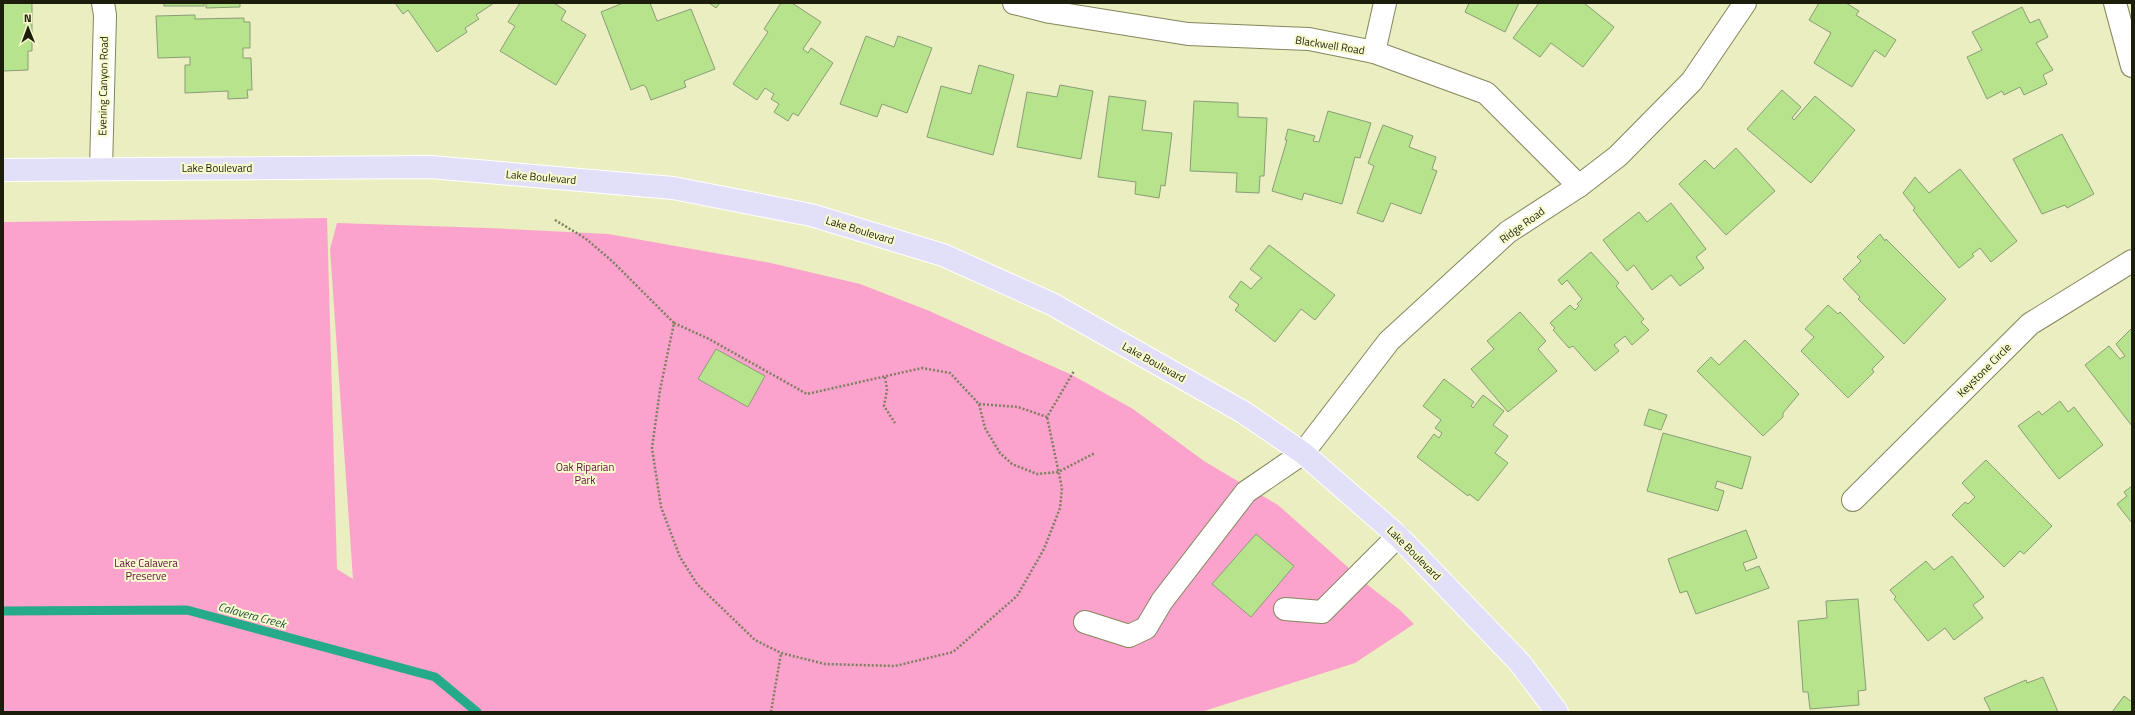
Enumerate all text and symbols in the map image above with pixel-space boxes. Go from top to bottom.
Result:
north arrow [8,8,48,48]
text: N [24,10,32,26]
street label: Blackwell Road [1294,32,1366,58]
street label: Evening Canyon Road [94,36,112,136]
street label: Lake Boulevard [182,160,252,176]
street label: Lake Boulevard [505,166,577,188]
street label: Ridge Road [1496,203,1548,247]
street label: Lake Boulevard [824,212,896,248]
street label: Lake Boulevard [1119,338,1189,386]
street label: Keystone Circle [1953,339,2015,401]
park label: Oak Riparian Park [556,459,614,488]
street label: Lake Boulevard [1383,522,1445,584]
park label: Lake Calavera Preserve [114,555,178,584]
water label: Calavera Creek [216,597,290,634]

